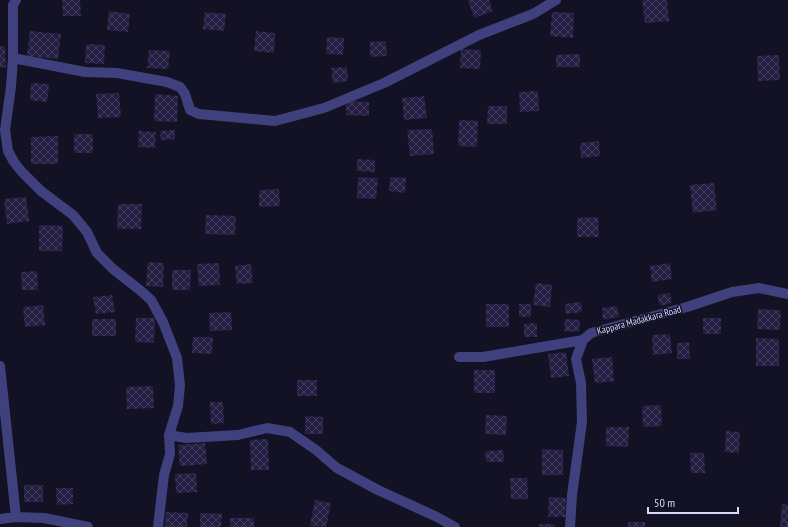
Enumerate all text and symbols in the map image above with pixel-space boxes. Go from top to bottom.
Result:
street label: Kappara Madakkara Road [595,303,683,337]
scale bar [648,489,738,515]
text: 50 m [654,495,675,510]

